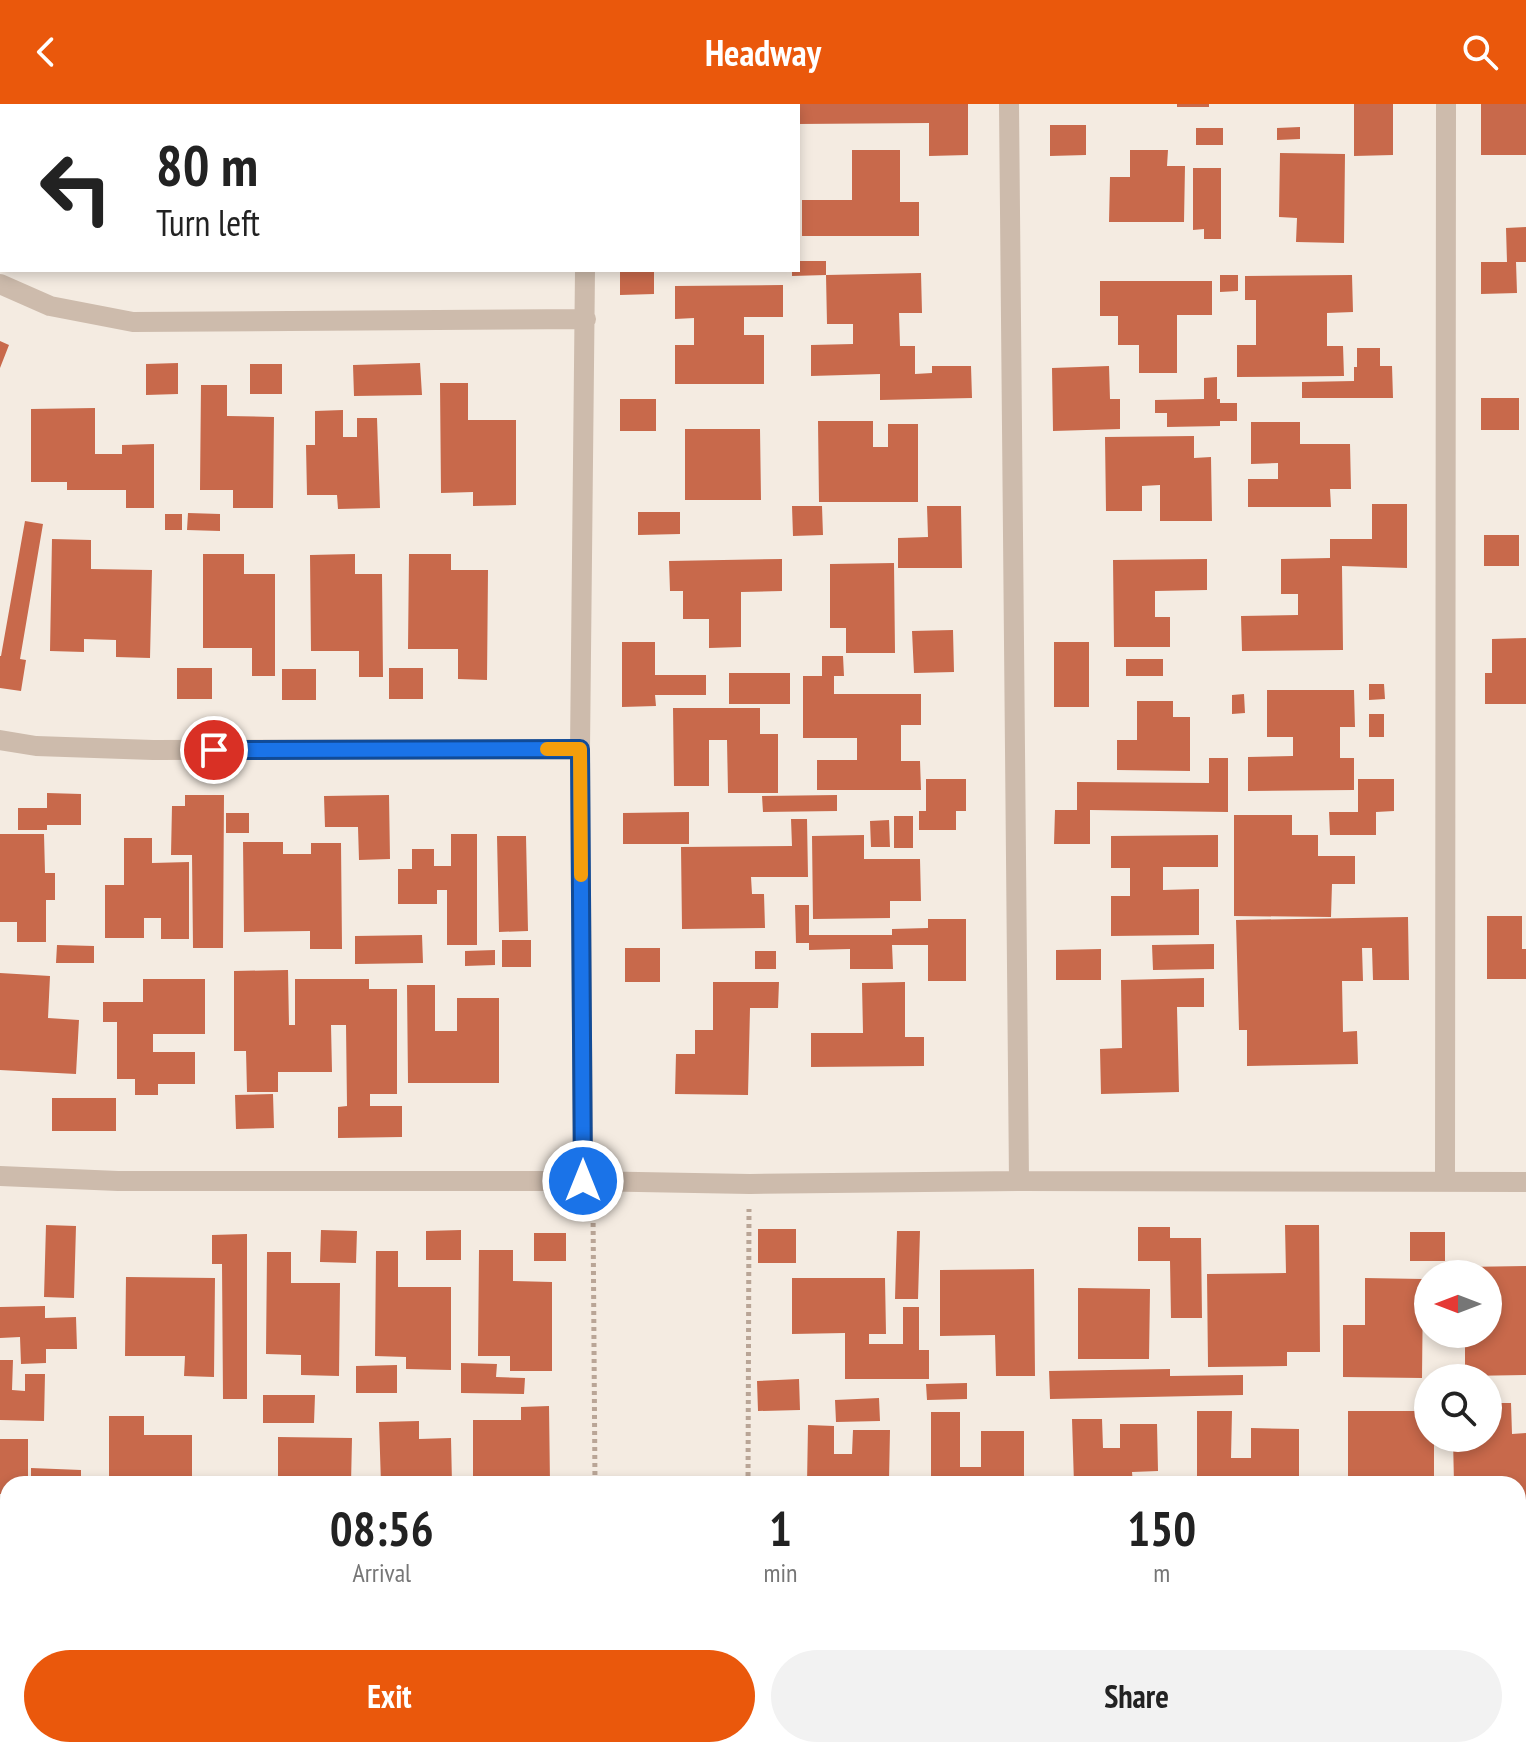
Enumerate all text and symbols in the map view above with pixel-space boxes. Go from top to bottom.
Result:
text: Headway [705,29,821,76]
icon: back [24,30,68,74]
icon: search [1458,30,1502,74]
text: 80 m [156,129,258,201]
icon: left [24,136,128,240]
text: Turn left [156,199,260,246]
pin [180,716,248,784]
icon: arrive [192,728,236,772]
position arrow [541,1139,625,1223]
north arrow [1414,1260,1502,1348]
map controls [1414,1260,1502,1452]
button: search [1414,1364,1502,1452]
text: 08:56 [330,1497,434,1559]
text: 1 [769,1497,792,1559]
text: 150 [1127,1497,1196,1559]
text: Arrival [352,1556,411,1589]
text: min [763,1556,797,1589]
text: m [1153,1556,1170,1589]
button: Exit [24,1650,755,1742]
button: Share [771,1650,1502,1742]

